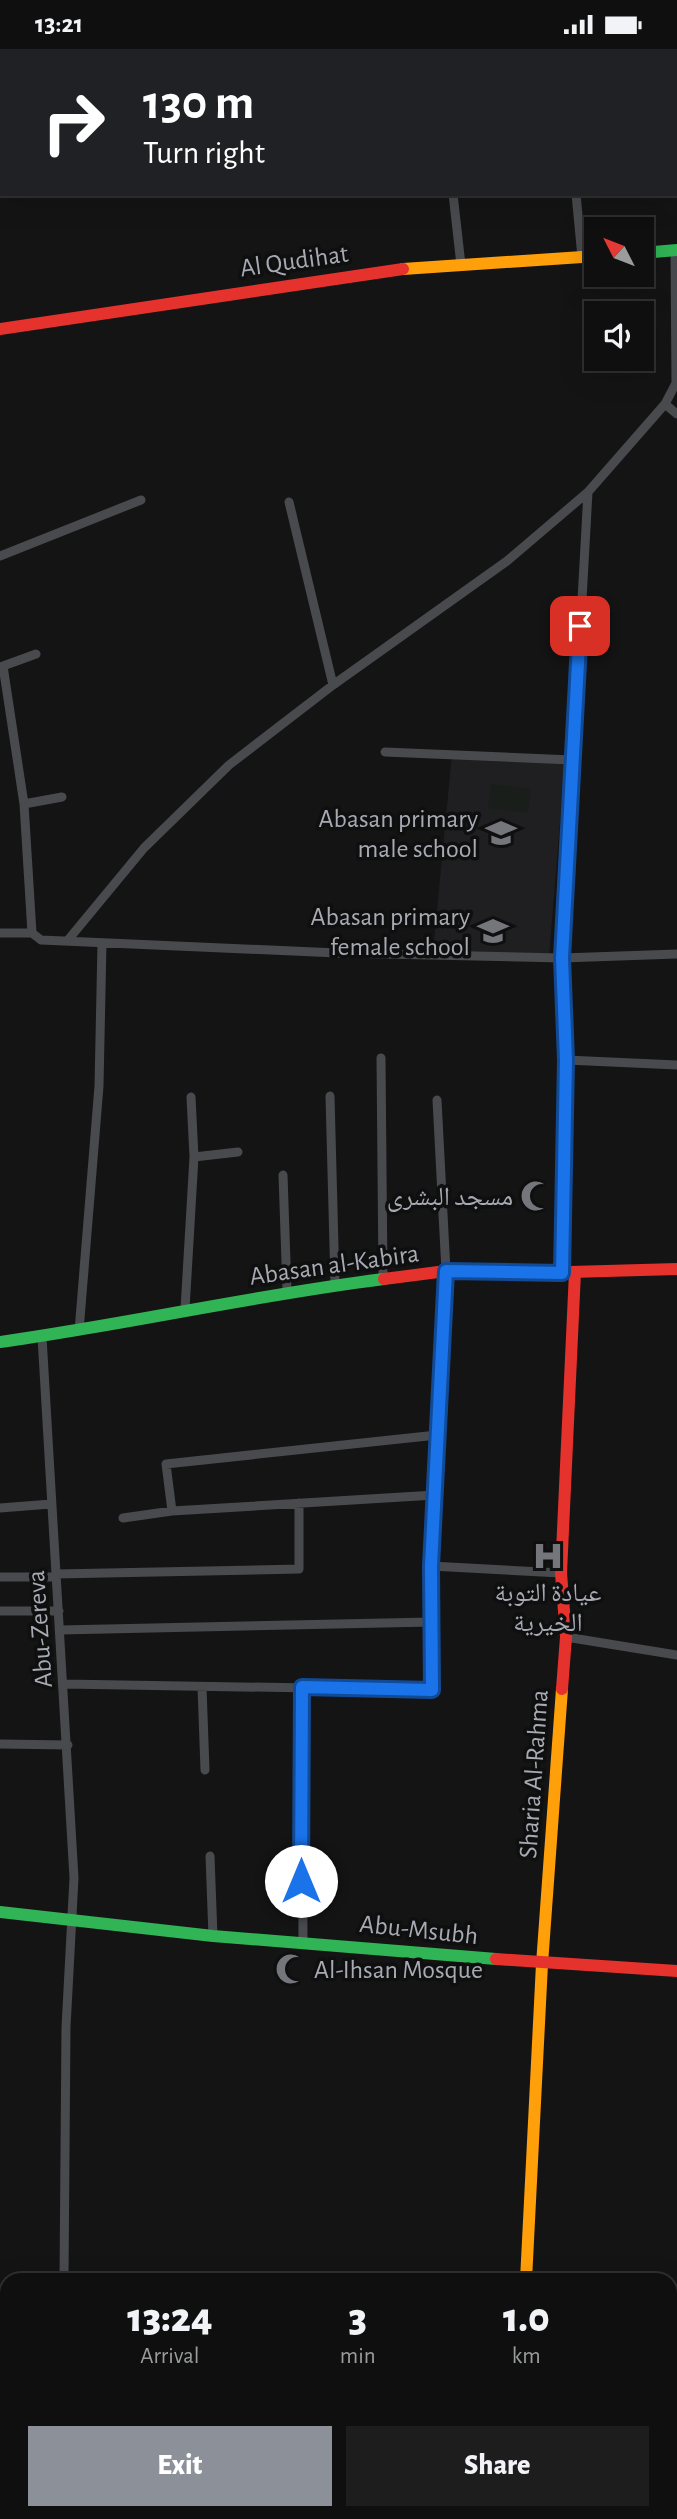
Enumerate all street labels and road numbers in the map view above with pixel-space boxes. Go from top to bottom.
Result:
street label: Al Qudihat [238,241,350,281]
street label: Abasan al-Kabira [248,1240,421,1290]
street label: Abu-Zereva [23,1569,57,1689]
street label: Sharia Al-Rahma [515,1689,553,1859]
street label: Abu-Msubh [358,1911,479,1949]

